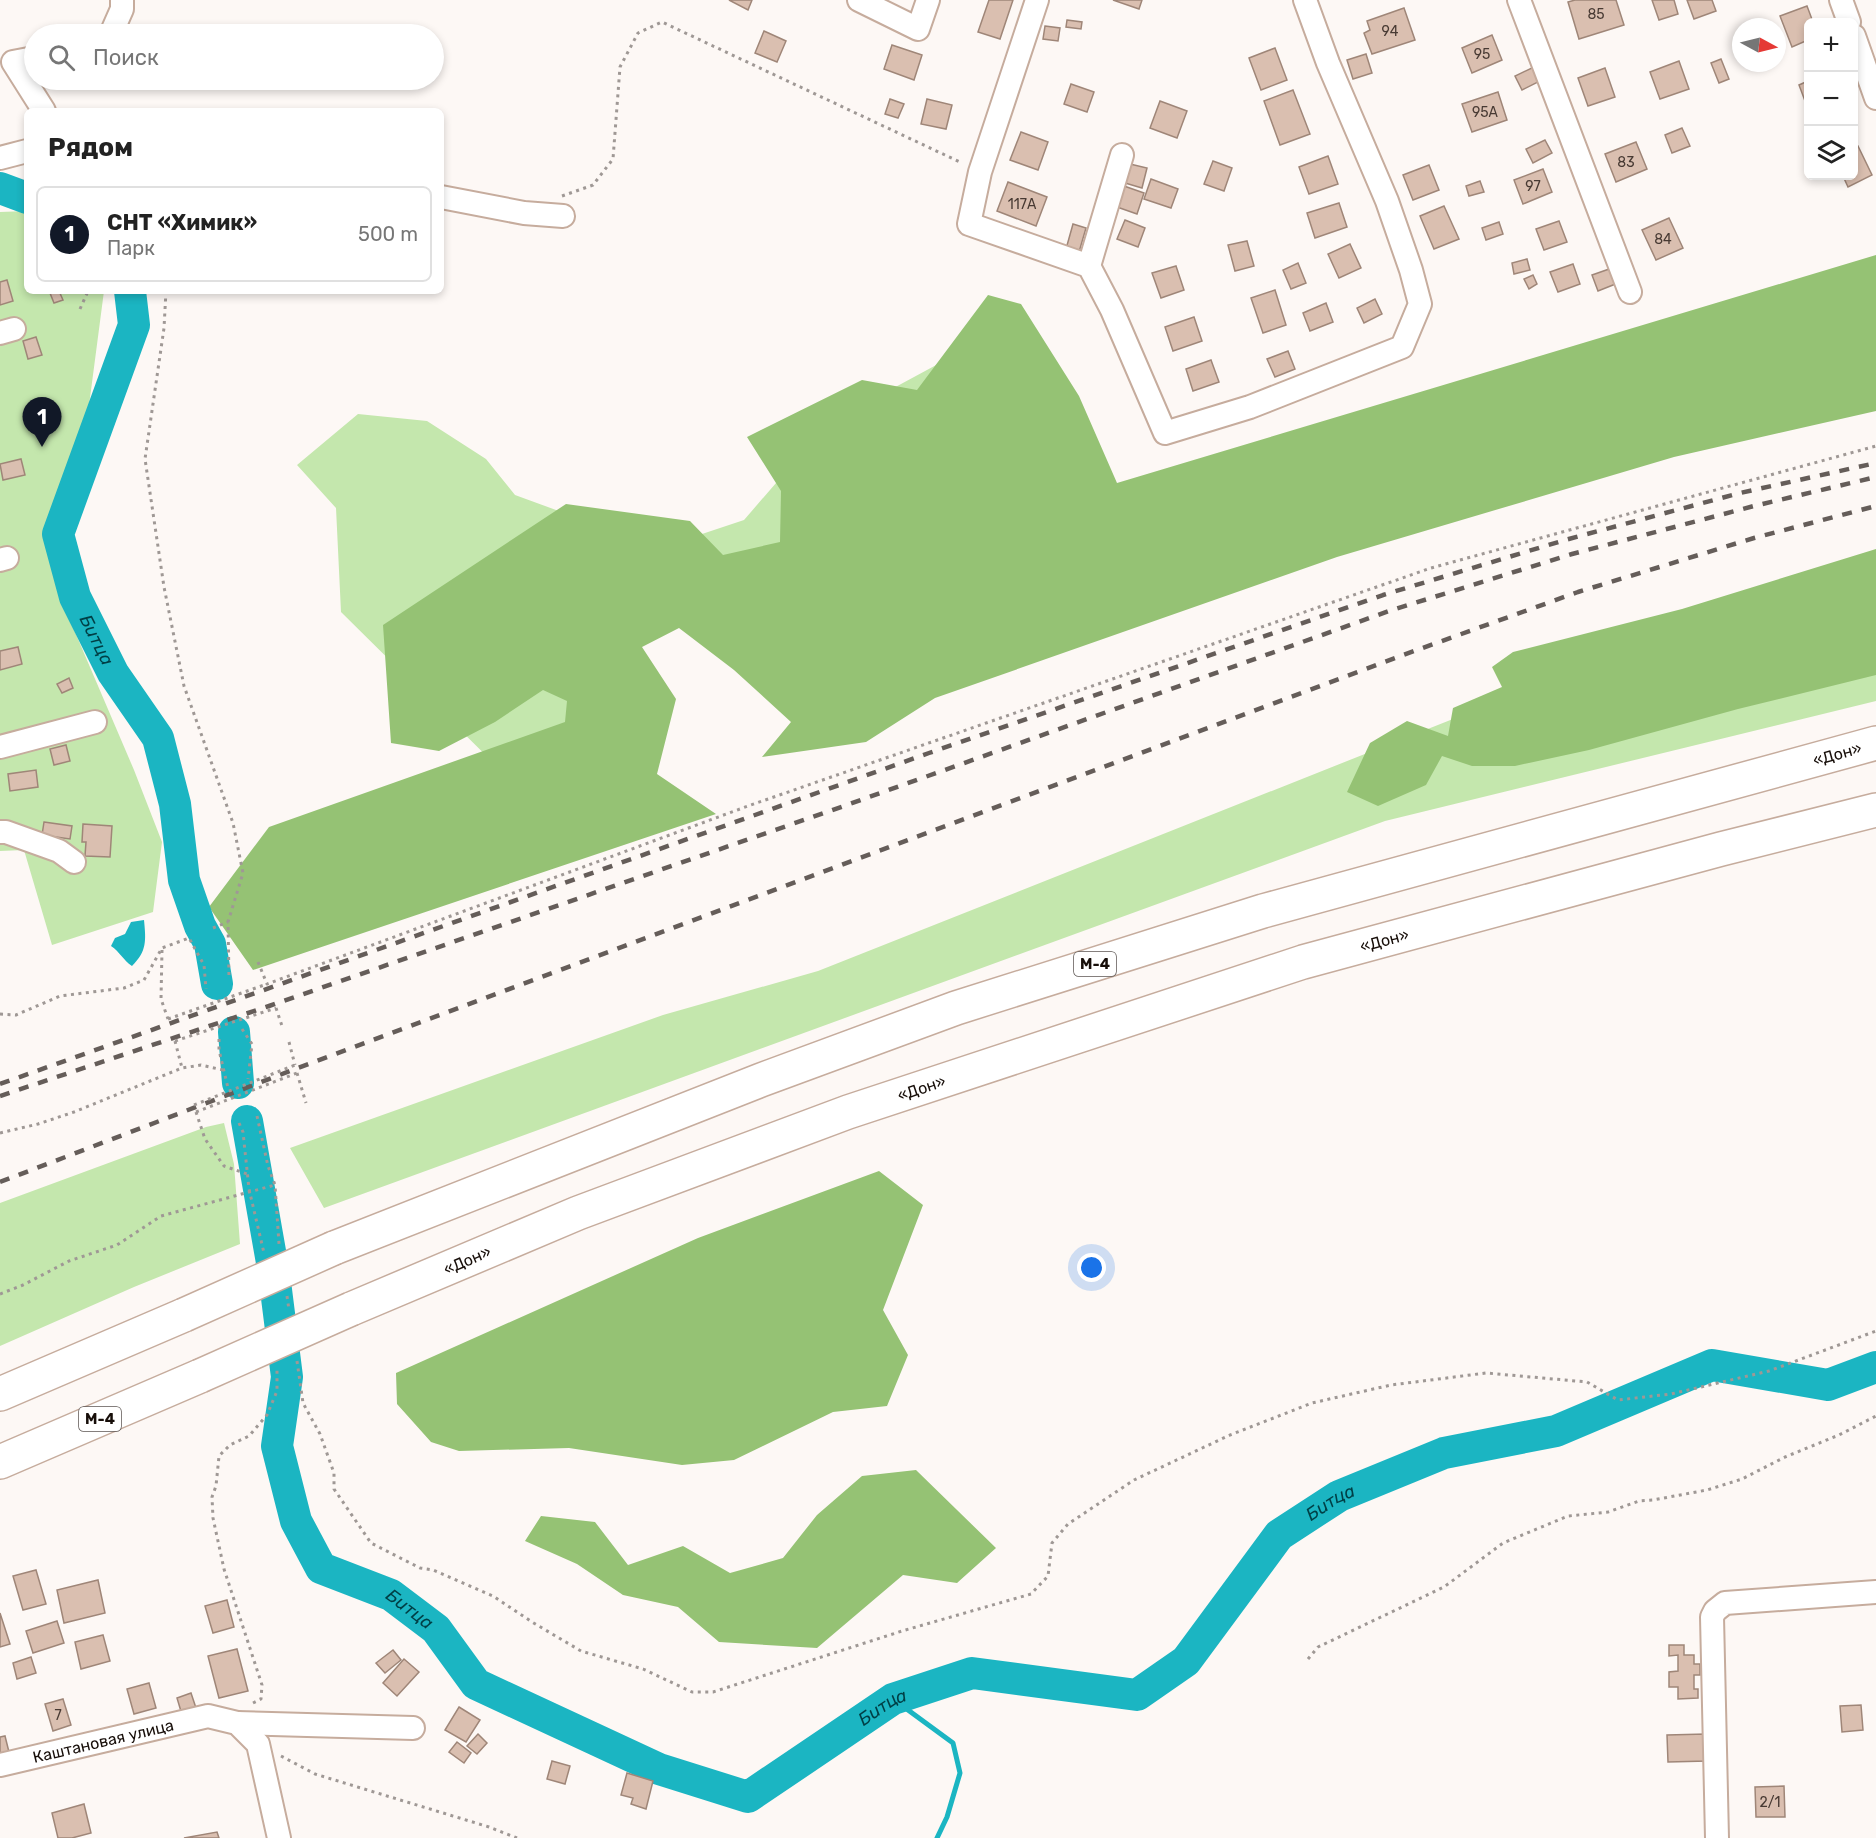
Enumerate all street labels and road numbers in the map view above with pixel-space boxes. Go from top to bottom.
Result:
street label: «Дон» [1811,738,1864,769]
street label: «Дон» [1358,924,1411,956]
road number: М-4 [1074,952,1116,976]
street label: «Дон» [895,1071,948,1105]
street label: «Дон» [440,1241,494,1278]
road number: М-4 [79,1407,121,1431]
street label: Каштановая улица [31,1715,176,1766]

